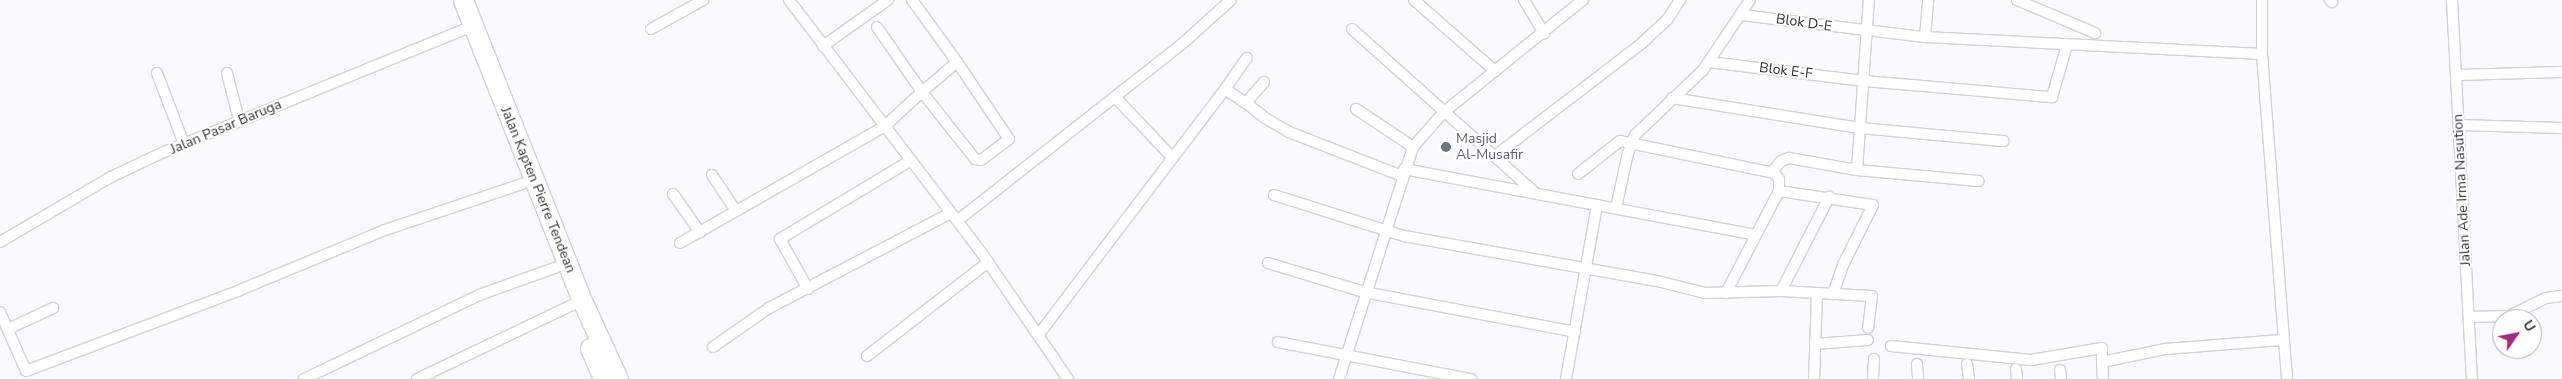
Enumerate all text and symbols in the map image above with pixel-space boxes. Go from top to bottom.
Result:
street label: Blok D-E [1775,11,1833,35]
street label: Blok E-F [1758,59,1814,83]
street label: Jalan Pasar Baruga [168,96,284,158]
street label: Jalan Kapten Pierre Tendean [497,105,579,275]
street label: Jalan Ade Irma Nasution [2450,114,2474,266]
place label: Masjid Al-Musafir [1456,131,1523,164]
marker: Masjid Al-Musafir [1440,141,1452,153]
north arrow [2492,309,2542,359]
text: U [2518,317,2540,336]

